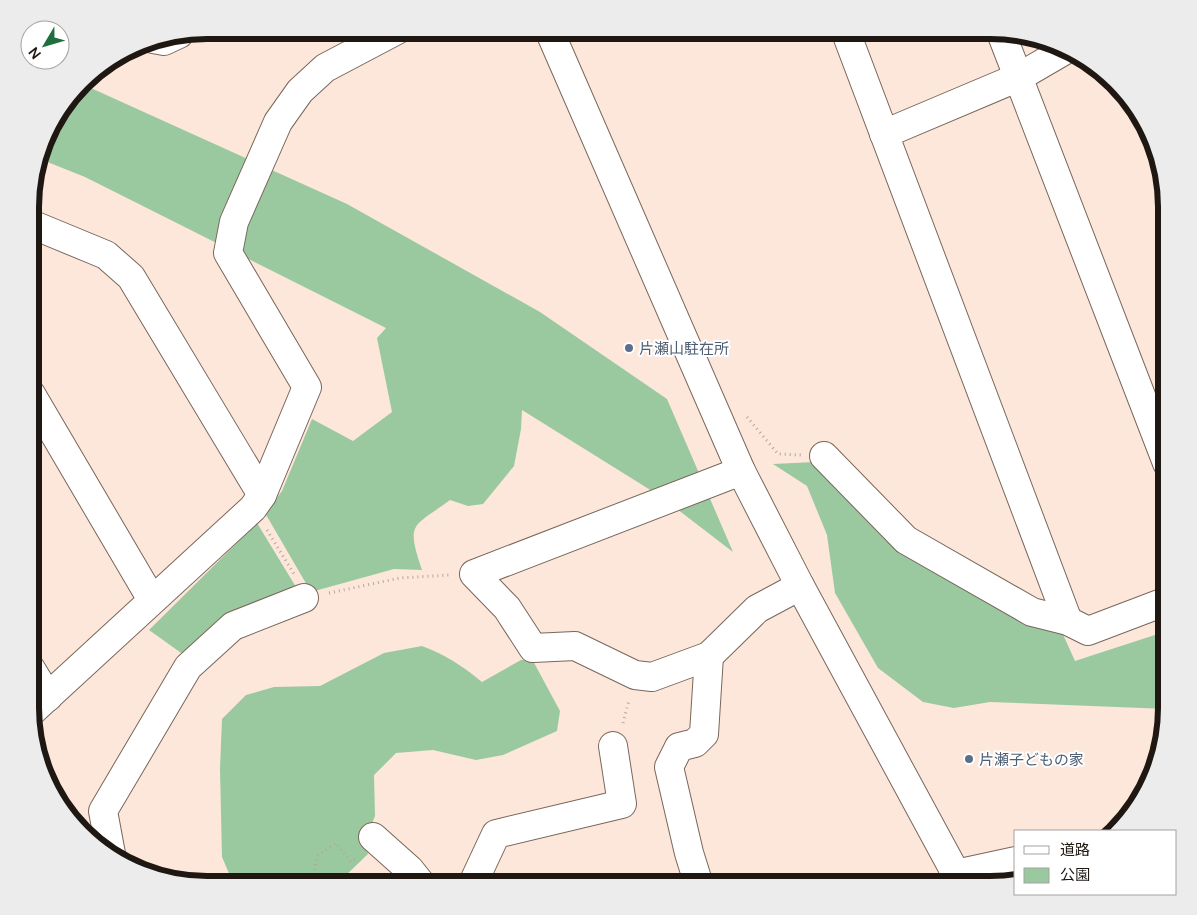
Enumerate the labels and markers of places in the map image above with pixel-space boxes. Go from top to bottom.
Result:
place label: 片瀬山駐在所 [639,338,729,359]
marker: 片瀬山駐在所 [623,342,635,354]
place label: 片瀬子どもの家 [979,749,1084,770]
marker: 片瀬子どもの家 [963,753,975,765]

